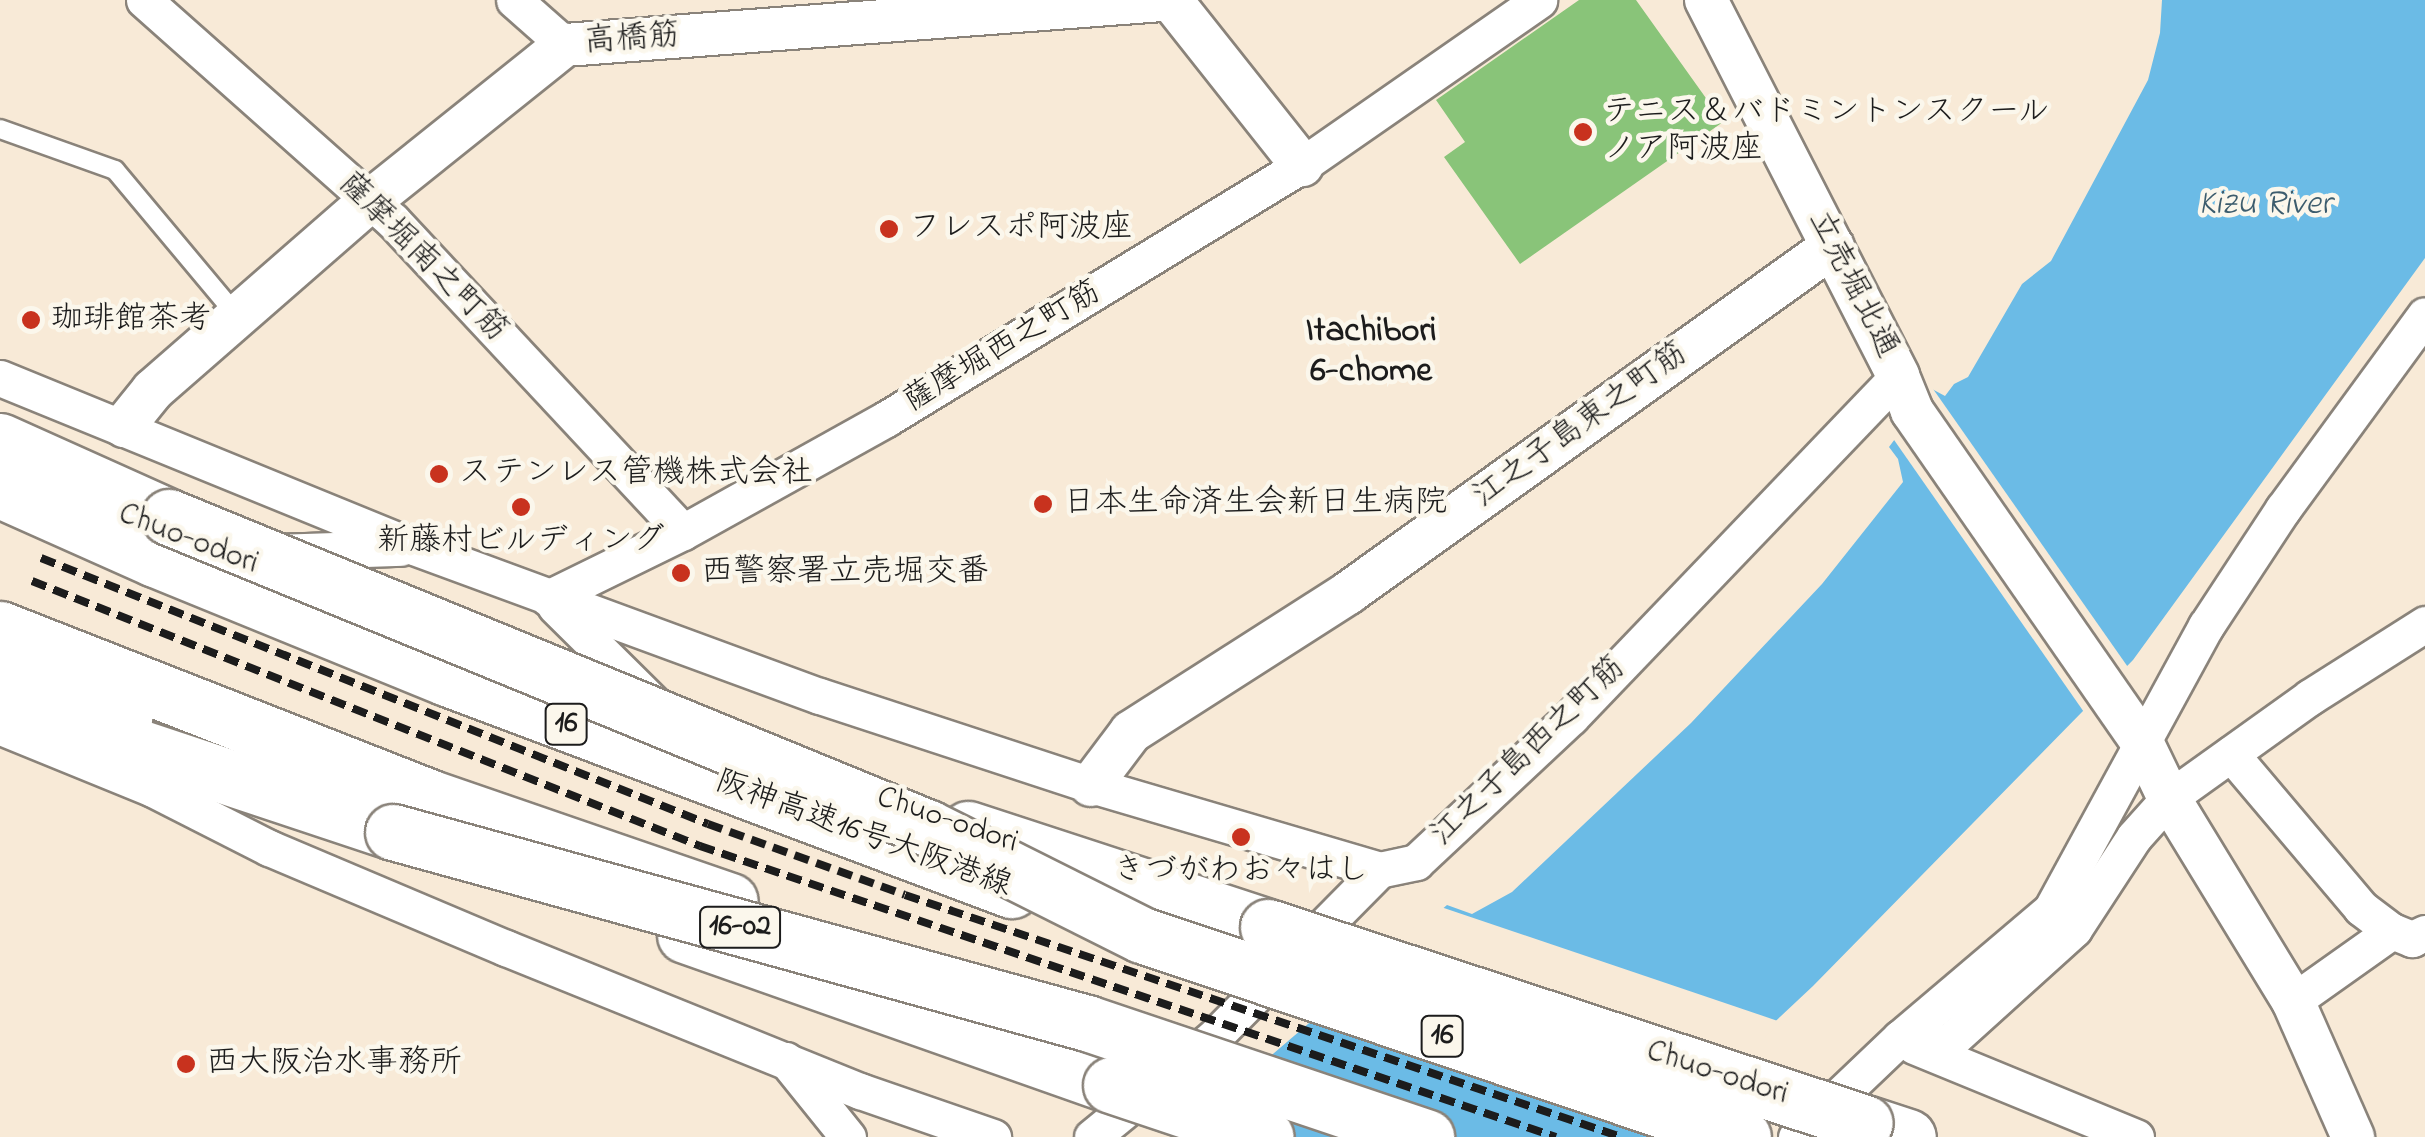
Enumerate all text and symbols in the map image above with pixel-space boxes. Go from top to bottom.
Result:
street label: 高橋筋 [583,17,681,63]
place label: テニス＆バドミントンスクール ノア阿波座 [1603,95,2051,170]
marker: テニス＆バドミントンスクール ノア阿波座 [1572,121,1594,143]
street label: 薩摩堀南之町筋 [329,165,515,351]
water label: Kizu River [2198,184,2332,226]
street label: 立売堀北通 [1799,205,1905,365]
place label: フレスポ阿波座 [909,210,1133,248]
marker: フレスポ阿波座 [878,218,900,240]
street label: 薩摩堀西之町筋 [897,274,1109,422]
place label: 珈琲館茶考 [51,301,211,339]
marker: 珈琲館茶考 [20,309,42,331]
district label: Itachibori 6-chome [1305,311,1437,393]
street label: 江之子島東之町筋 [1466,335,1696,517]
place label: ステンレス管機株式会社 [459,455,811,493]
marker: ステンレス管機株式会社 [428,463,450,485]
place label: 日本生命済生会新日生病院 [1063,485,1447,523]
marker: 日本生命済生会新日生病院 [1032,493,1054,515]
street label: Chuo-odori [113,496,263,584]
marker: 新藤村ビルディング [510,496,532,518]
place label: 新藤村ビルディング [377,523,665,561]
place label: 西警察署立売堀交番 [701,554,989,592]
marker: 西警察署立売堀交番 [670,562,692,584]
street label: 江之子島西之町筋 [1424,649,1634,855]
road number: 16 [544,699,588,749]
street label: 阪神高速16号大阪港線 [710,764,1016,906]
street label: Chuo-odori [871,779,1023,863]
marker: きづがわお々はし [1230,826,1252,848]
place label: きづがわお々はし [1113,853,1369,891]
road number: 16-02 [698,902,782,952]
road number: 16 [1420,1011,1464,1061]
street label: Chuo-odori [1641,1033,1793,1115]
place label: 西大阪治水事務所 [206,1045,462,1083]
marker: 西大阪治水事務所 [175,1053,197,1075]

